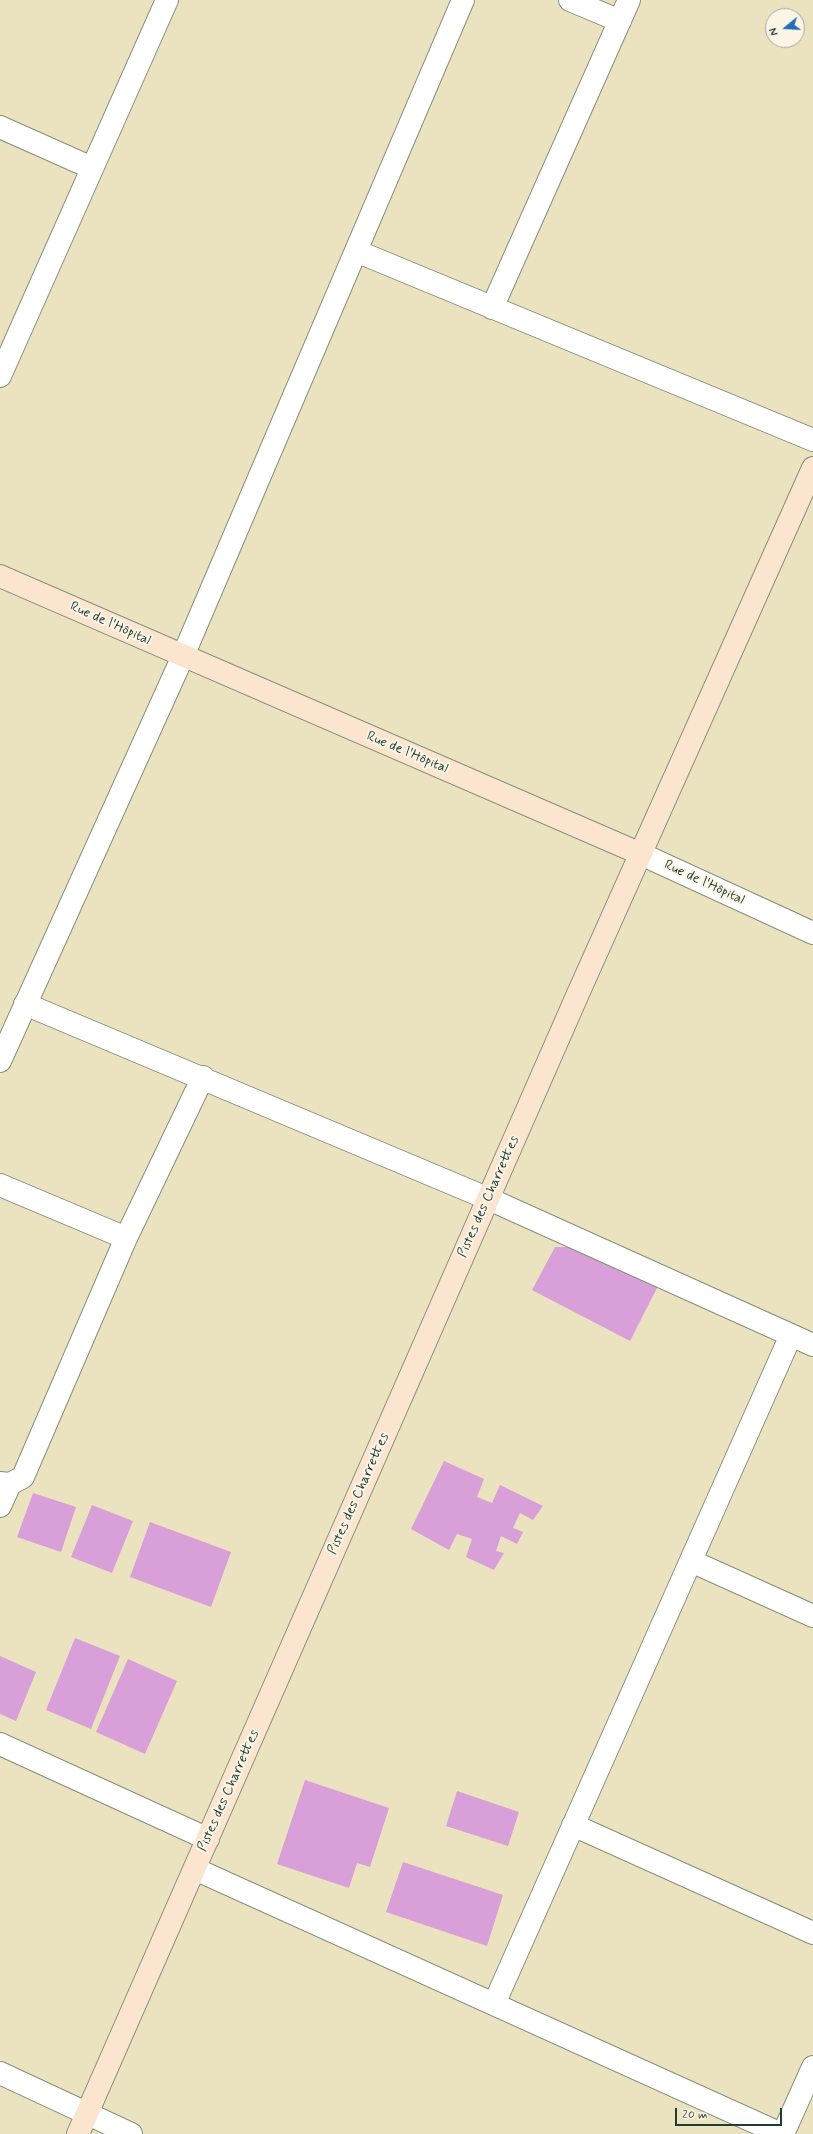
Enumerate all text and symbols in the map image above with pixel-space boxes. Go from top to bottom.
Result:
north arrow [765,8,805,48]
text: N [767,26,782,37]
street label: Rue de l'Hôpital [67,599,153,649]
street label: Rue de l'Hôpital [364,728,450,778]
street label: Rue de l'Hôpital [661,857,747,909]
street label: Pistes des Charrettes [455,1134,523,1260]
street label: Pistes des Charrettes [325,1431,393,1557]
street label: Pistes des Charrettes [195,1728,263,1854]
scale bar [677,2100,784,2126]
text: 20 m [682,2107,708,2123]

